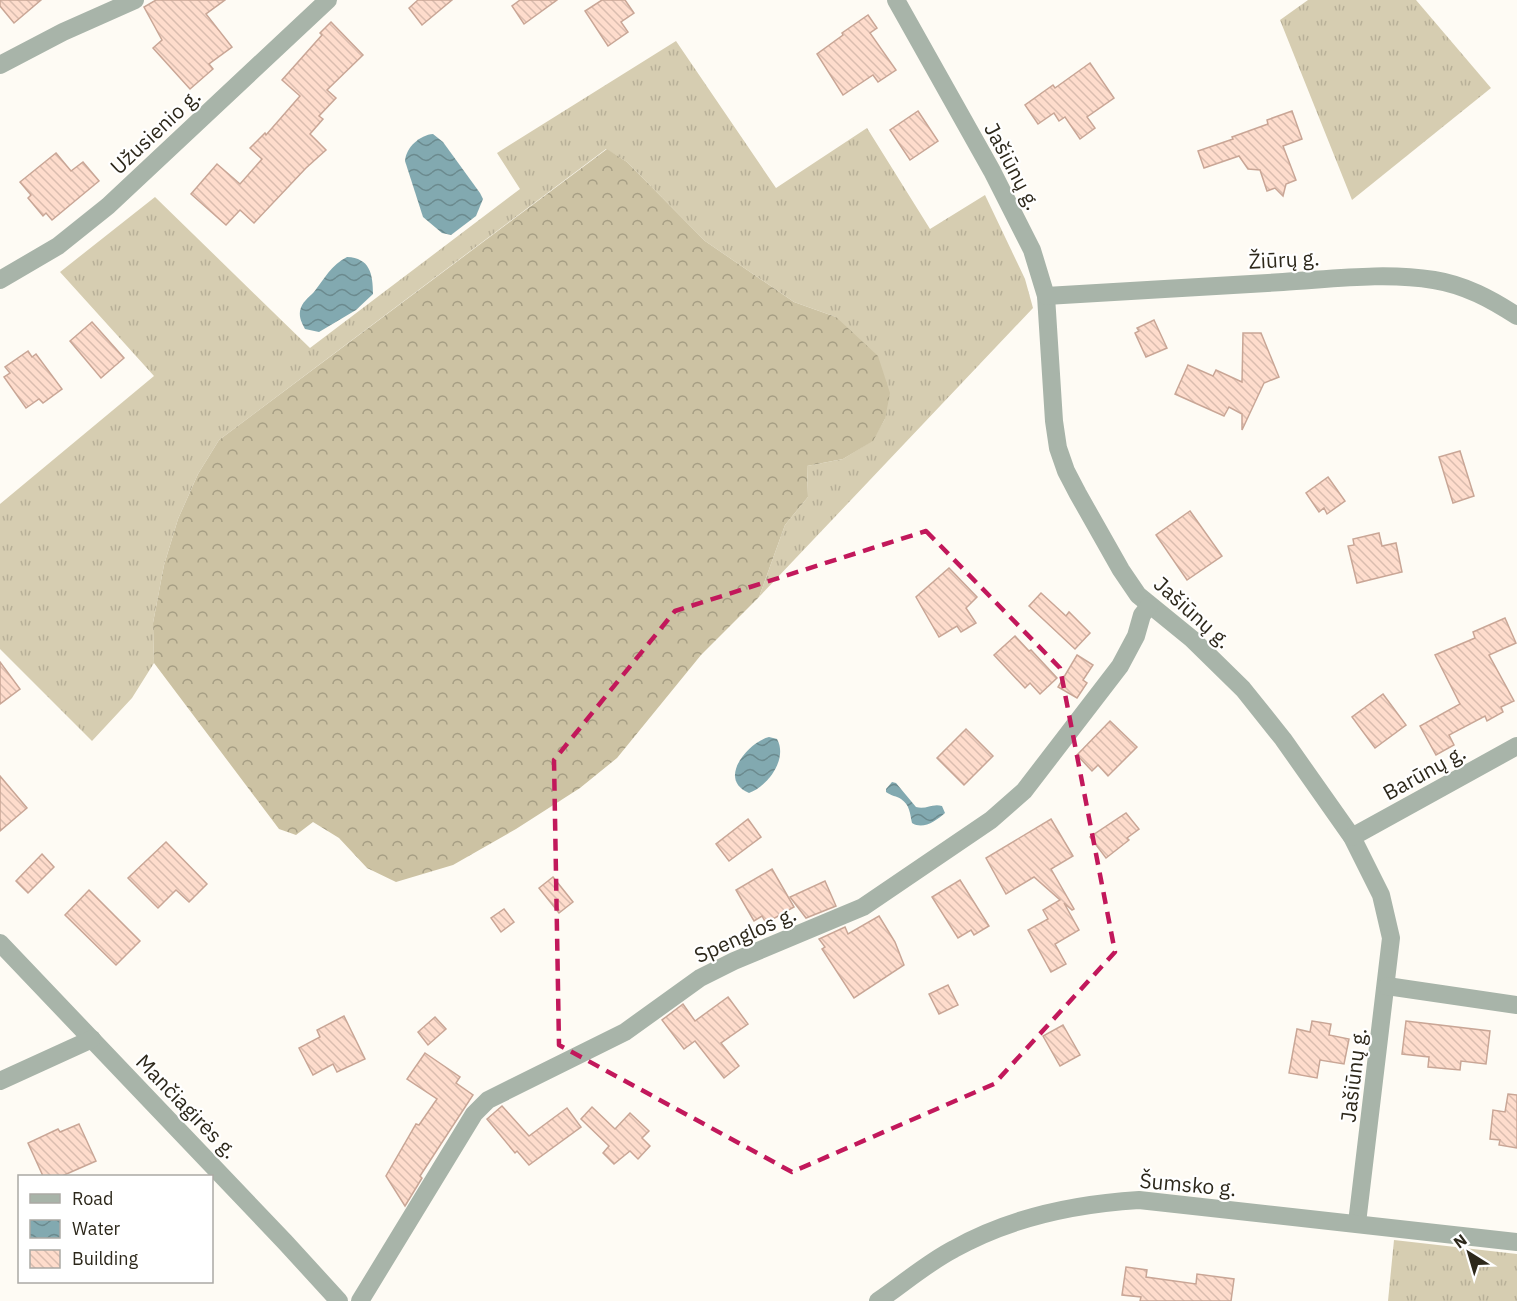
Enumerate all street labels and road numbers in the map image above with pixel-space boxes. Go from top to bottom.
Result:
street label: Užusienio g. [104,82,206,180]
street label: Jašiūnų g. [978,117,1048,215]
street label: Žiūrų g. [1248,243,1320,275]
street label: Jašiūnų g. [1148,570,1238,654]
street label: Barūnų g. [1378,738,1470,806]
street label: Spenglos g. [690,899,800,969]
street label: Jašiūnų g. [1333,1026,1373,1124]
street label: Mančiagirės g. [130,1048,244,1164]
street label: Šumsko g. [1138,1166,1238,1202]

